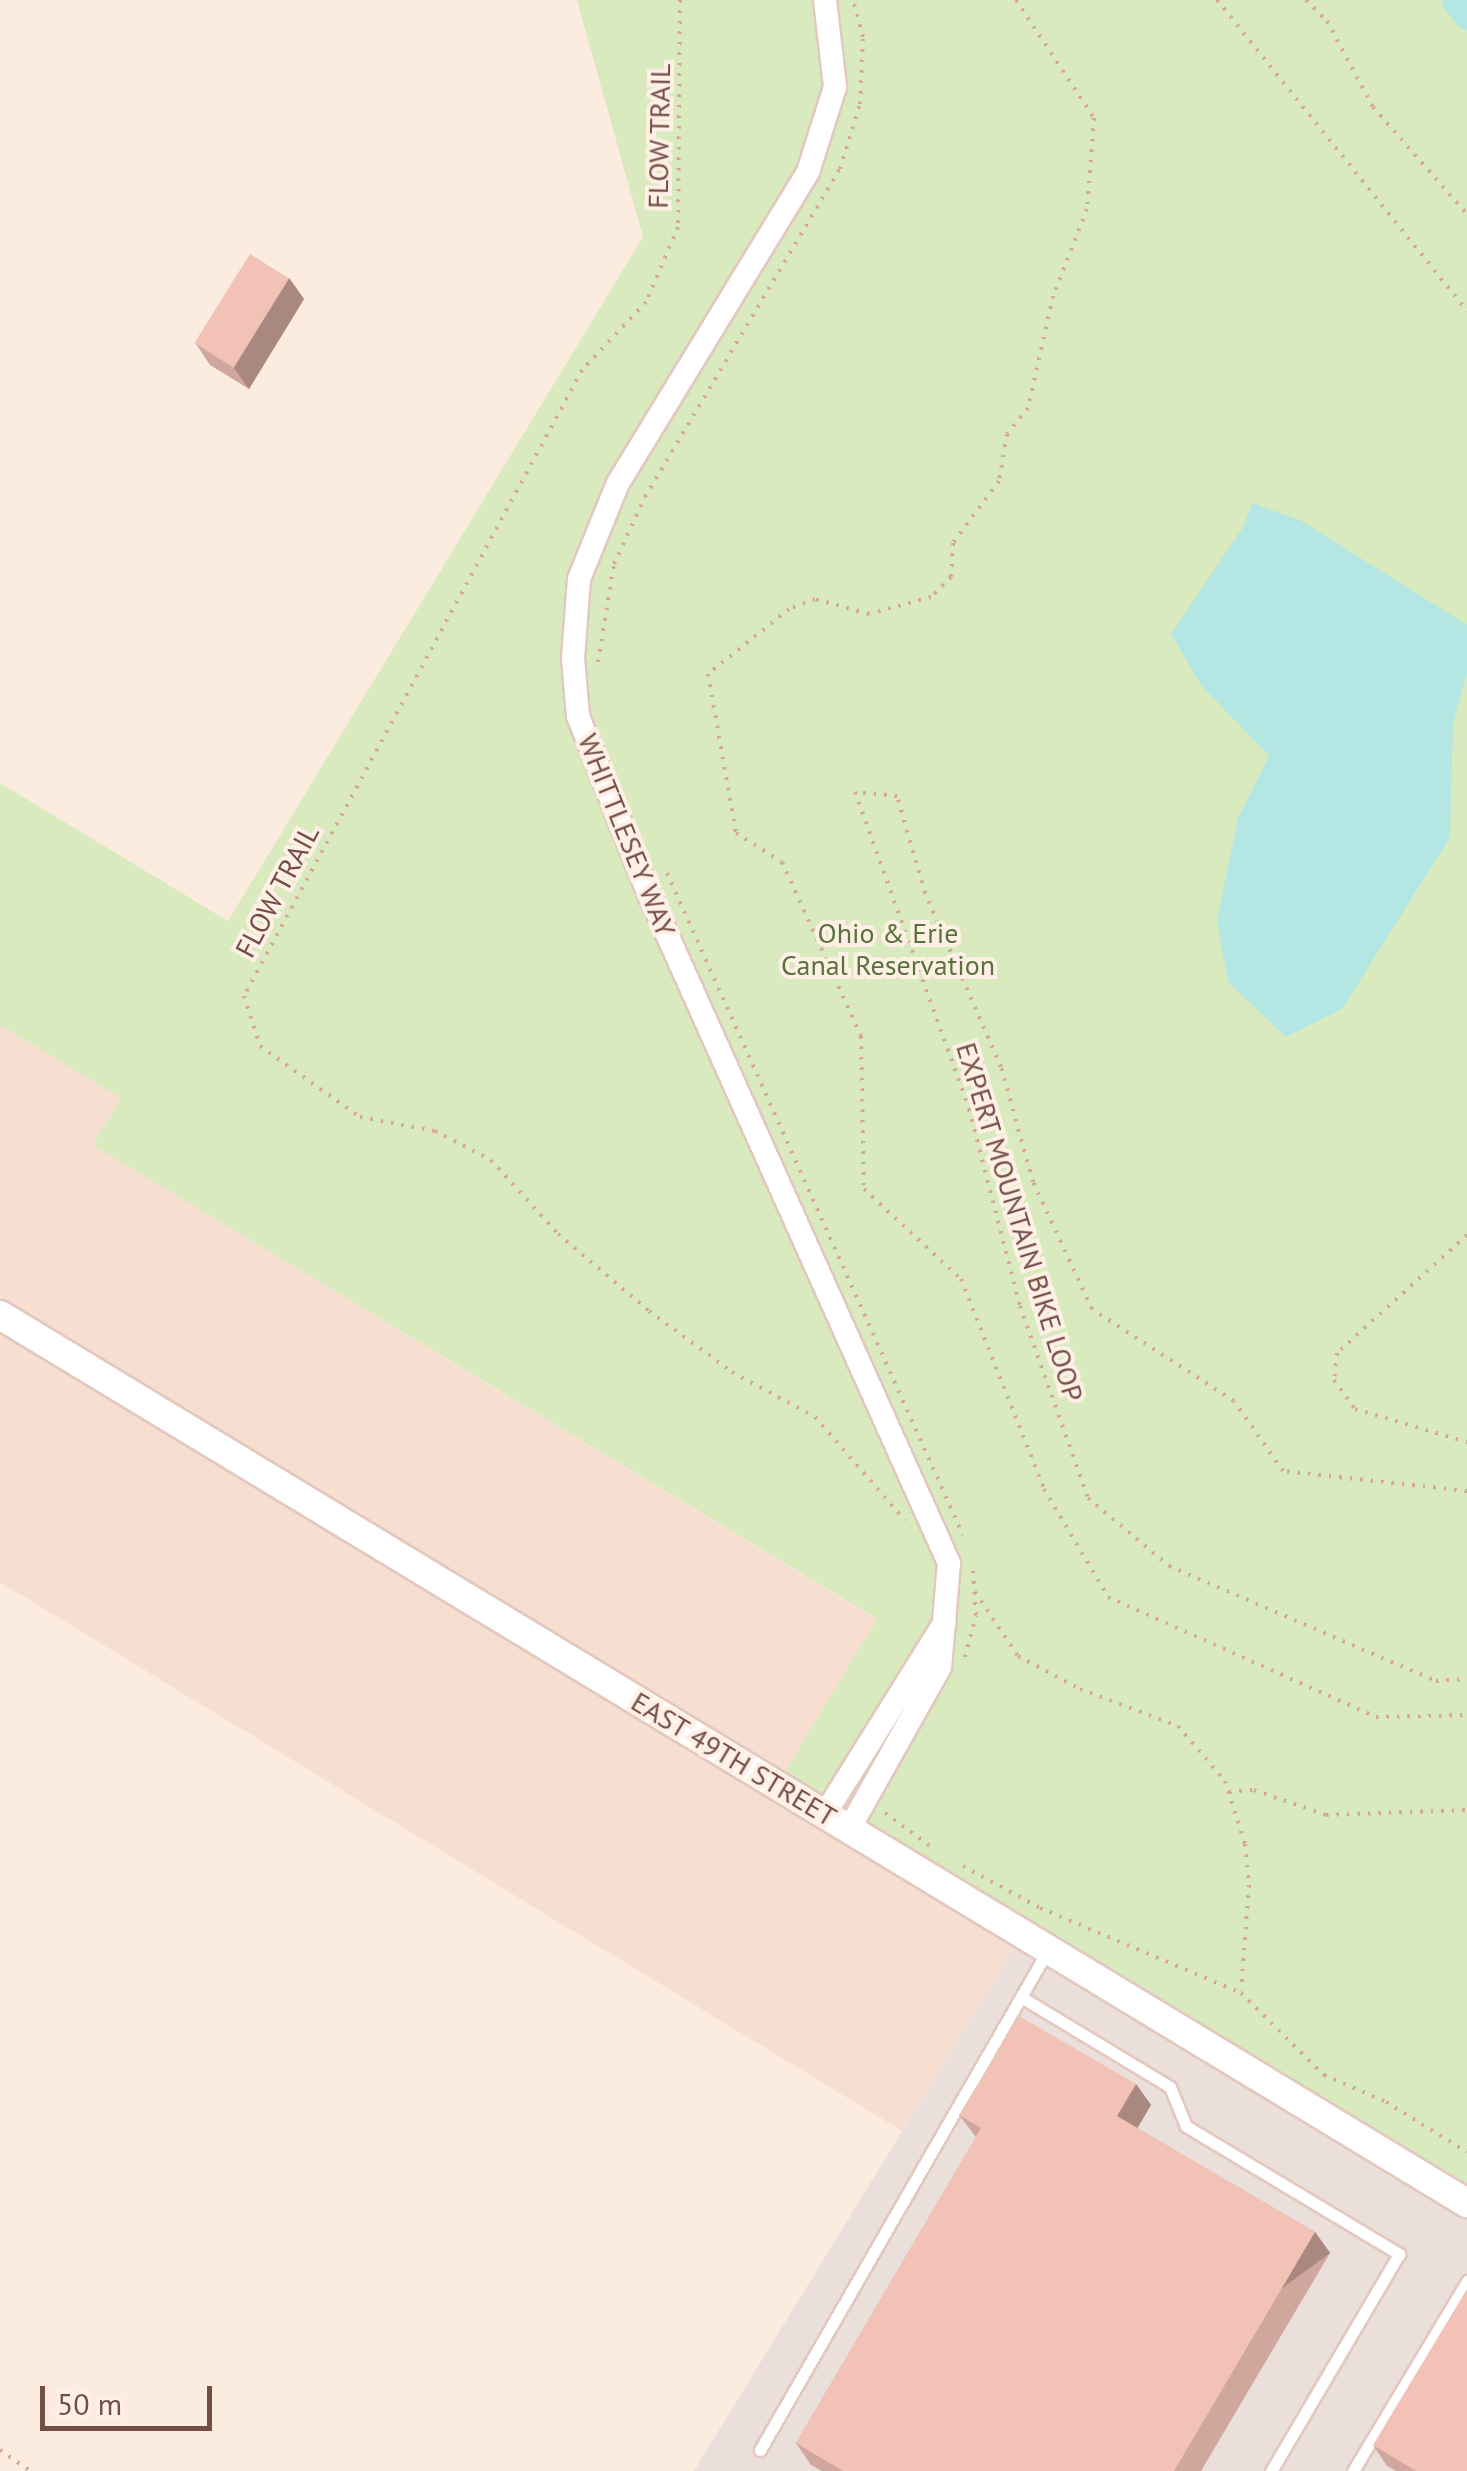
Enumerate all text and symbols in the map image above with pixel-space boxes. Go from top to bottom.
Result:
street label: FLOW TRAIL [641,62,677,210]
street label: WHITTLESEY WAY [571,728,683,942]
street label: FLOW TRAIL [228,818,326,964]
park label: Ohio & Erie Canal Reservation [781,916,995,982]
street label: EXPERT MOUNTAIN BIKE LOOP [949,1038,1091,1406]
street label: EAST 49TH STREET [625,1684,843,1834]
scale bar [45,2366,218,2428]
text: 50 m [57,2384,122,2423]

